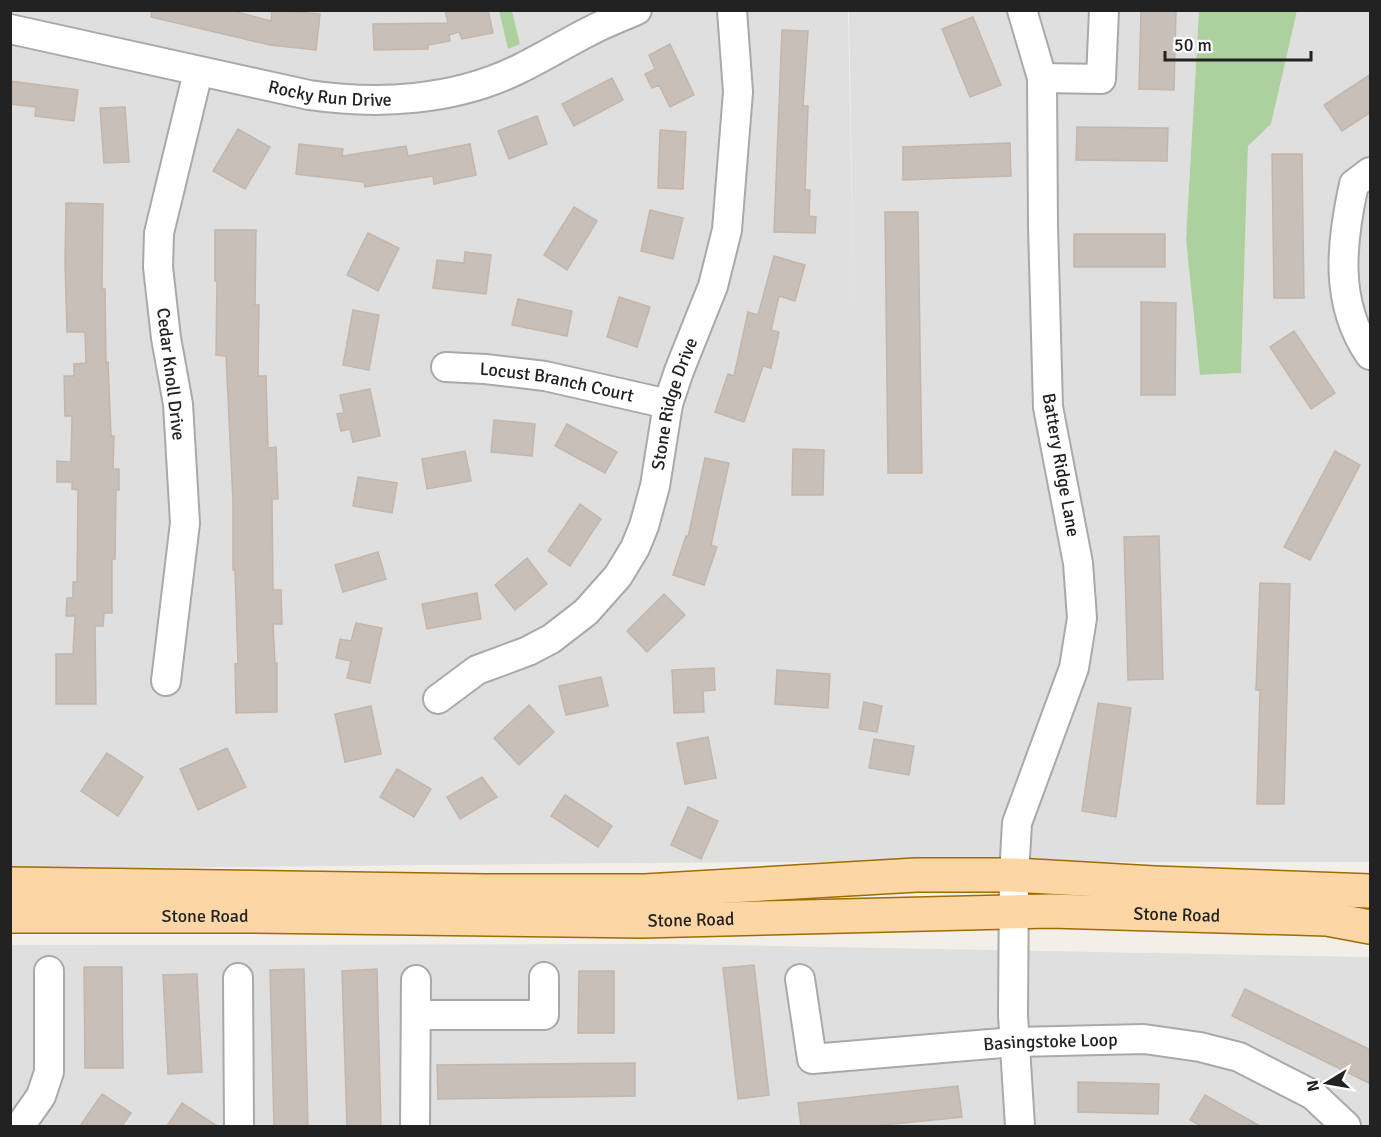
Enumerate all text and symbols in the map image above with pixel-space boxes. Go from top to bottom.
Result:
scale bar [1165,24,1310,62]
text: 50 m [1174,34,1212,56]
street label: Rocky Run Drive [266,75,392,111]
street label: Cedar Knoll Drive [152,306,190,442]
street label: Stone Ridge Drive [647,334,702,471]
street label: Locust Branch Court [479,358,636,407]
street label: Battery Ridge Lane [1038,391,1084,539]
street label: Stone Road [1133,902,1221,927]
street label: Stone Road [162,905,248,927]
street label: Stone Road [647,908,735,932]
street label: Basingstoke Loop [982,1029,1118,1056]
north arrow [1297,1053,1357,1113]
text: N [1302,1078,1324,1093]

